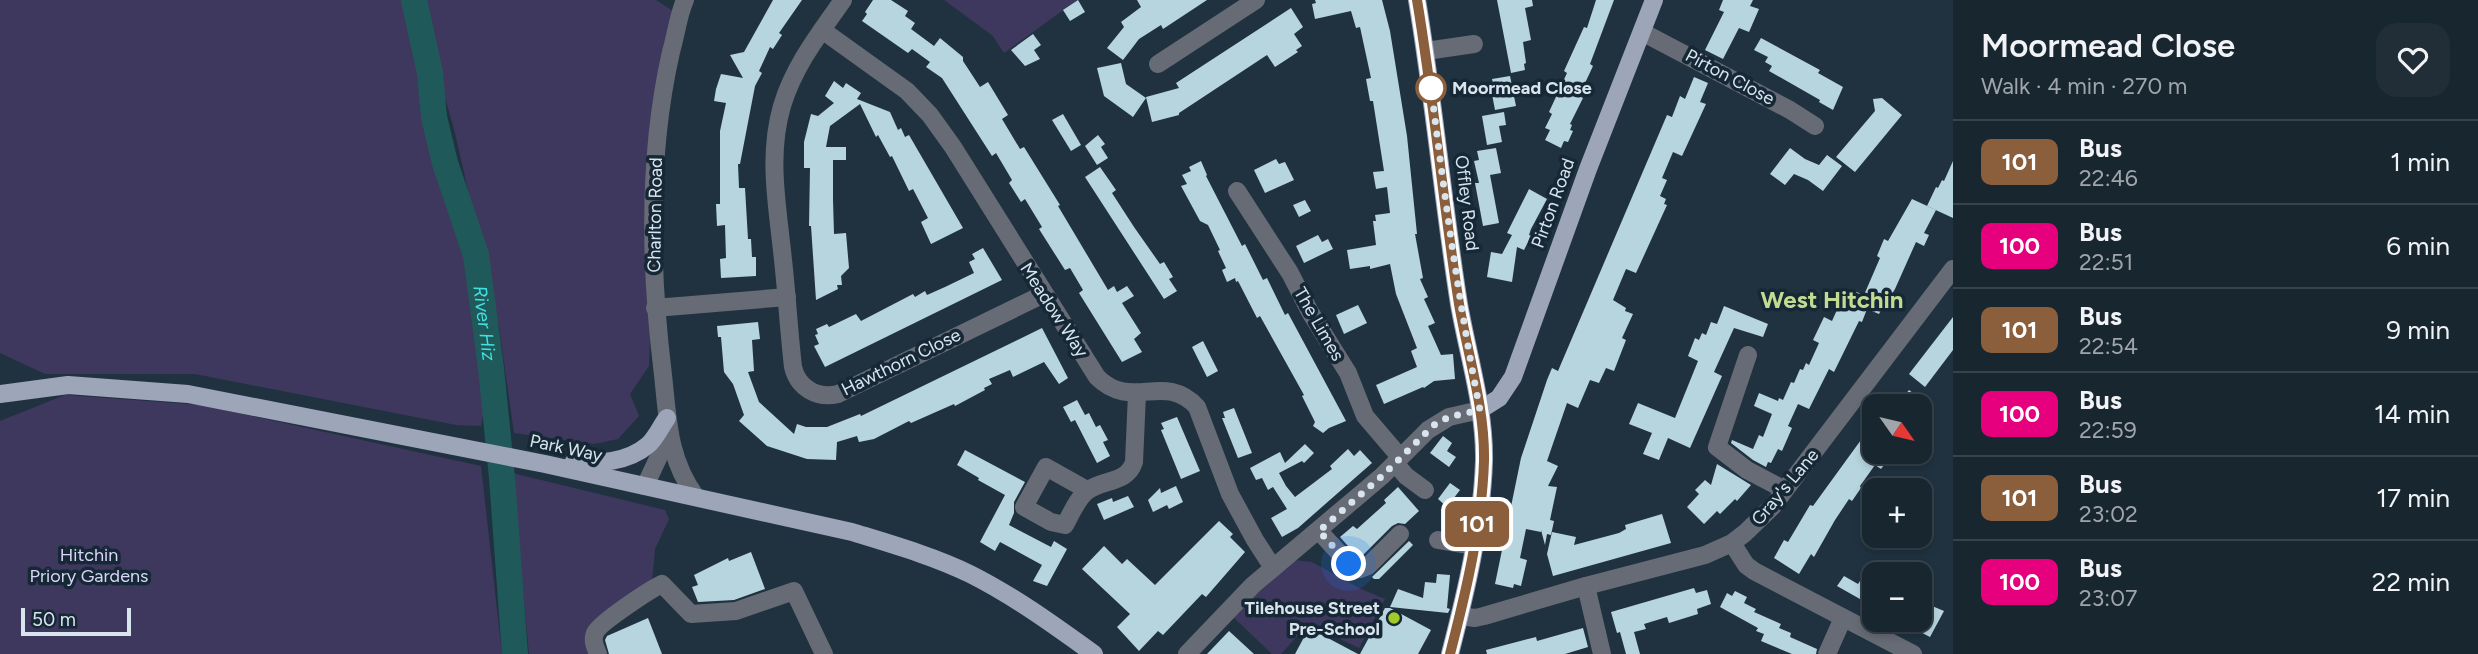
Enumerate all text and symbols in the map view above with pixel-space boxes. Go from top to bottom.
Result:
button: heart [2376,23,2450,97]
text: Moormead Close [1981,26,2235,65]
street label: Pirton Close [1682,44,1779,110]
text: Walk · 4 min · 270 m [1981,72,2187,100]
marker: Moormead Close [1416,73,1446,103]
place label: Moormead Close [1452,77,1592,99]
text: Bus [2079,132,2122,164]
text: 1 min [2390,146,2450,178]
text: 101 [2002,147,2037,176]
street label: Offley Road [1450,154,1484,252]
street label: Pirton Road [1527,155,1579,251]
street label: Charlton Road [643,157,667,273]
text: 22:46 [2079,164,2138,192]
text: Bus [2079,216,2122,248]
text: 6 min [2386,230,2450,262]
text: 100 [1999,231,2040,260]
text: 22:51 [2079,248,2133,276]
street label: Meadow Way [1015,258,1093,362]
street label: The Limes [1289,283,1349,365]
water label: River Hiz [469,284,502,363]
district label: West Hitchin [1761,285,1903,314]
text: Bus [2079,300,2122,332]
text: 9 min [2386,314,2450,346]
text: 101 [2002,315,2037,344]
street label: Hawthorn Close [838,324,964,400]
text: 22:54 [2079,332,2138,360]
text: Bus [2079,384,2122,416]
north arrow [1862,394,1932,464]
map controls [1862,394,1932,632]
text: 14 min [2374,398,2450,430]
text: 100 [1999,399,2040,428]
text: 22:59 [2079,416,2137,444]
street label: Park Way [528,430,605,467]
street label: Gray's Lane [1747,444,1823,530]
text: Bus [2079,468,2122,500]
button: + [1862,478,1932,548]
text: 17 min [2376,482,2450,514]
text: 101 [2002,483,2037,512]
text: 23:02 [2079,500,2138,528]
line badge: 101 [1437,501,1517,547]
text: 101 [1459,509,1495,538]
park label: Hitchin Priory Gardens [30,544,148,587]
your location [1331,546,1366,581]
text: Bus [2079,552,2122,584]
button: − [1862,562,1932,632]
text: 22 min [2372,566,2450,598]
text: 100 [1999,567,2040,596]
text: 23:07 [2079,584,2137,612]
place label: Tilehouse Street Pre-School [1245,597,1380,640]
scale bar [21,605,131,637]
text: 50 m [32,608,76,631]
marker: Tilehouse Street Pre-School [1386,610,1402,626]

